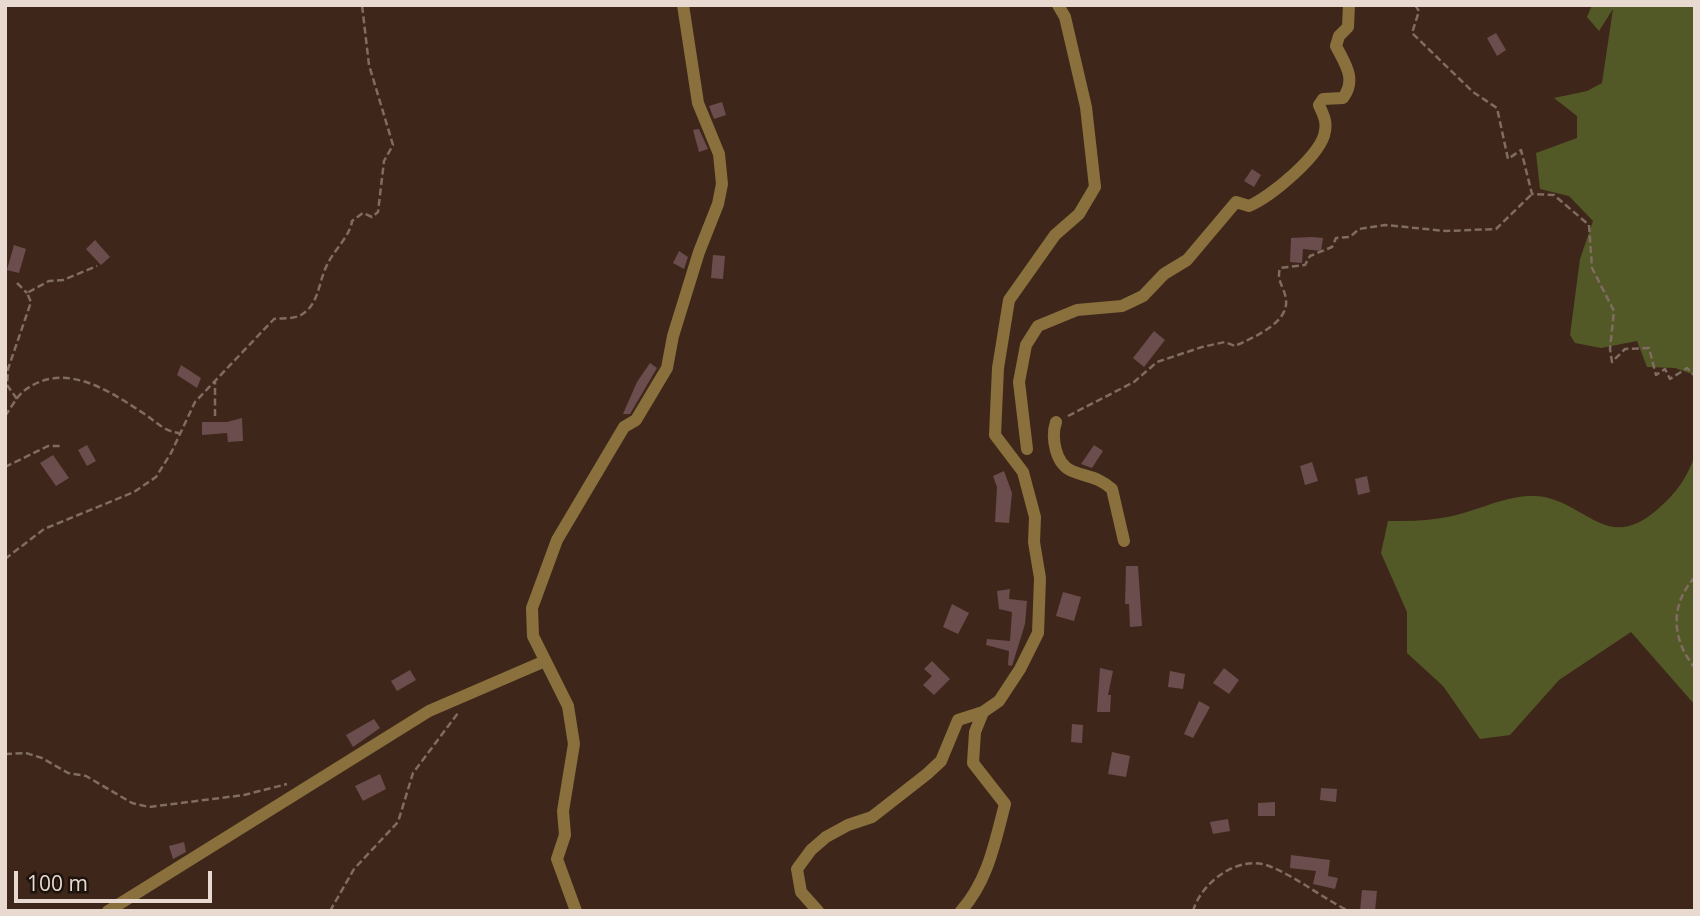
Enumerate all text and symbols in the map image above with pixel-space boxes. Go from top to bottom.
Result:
scale bar [18,856,215,900]
text: 100 m [27,869,88,897]

